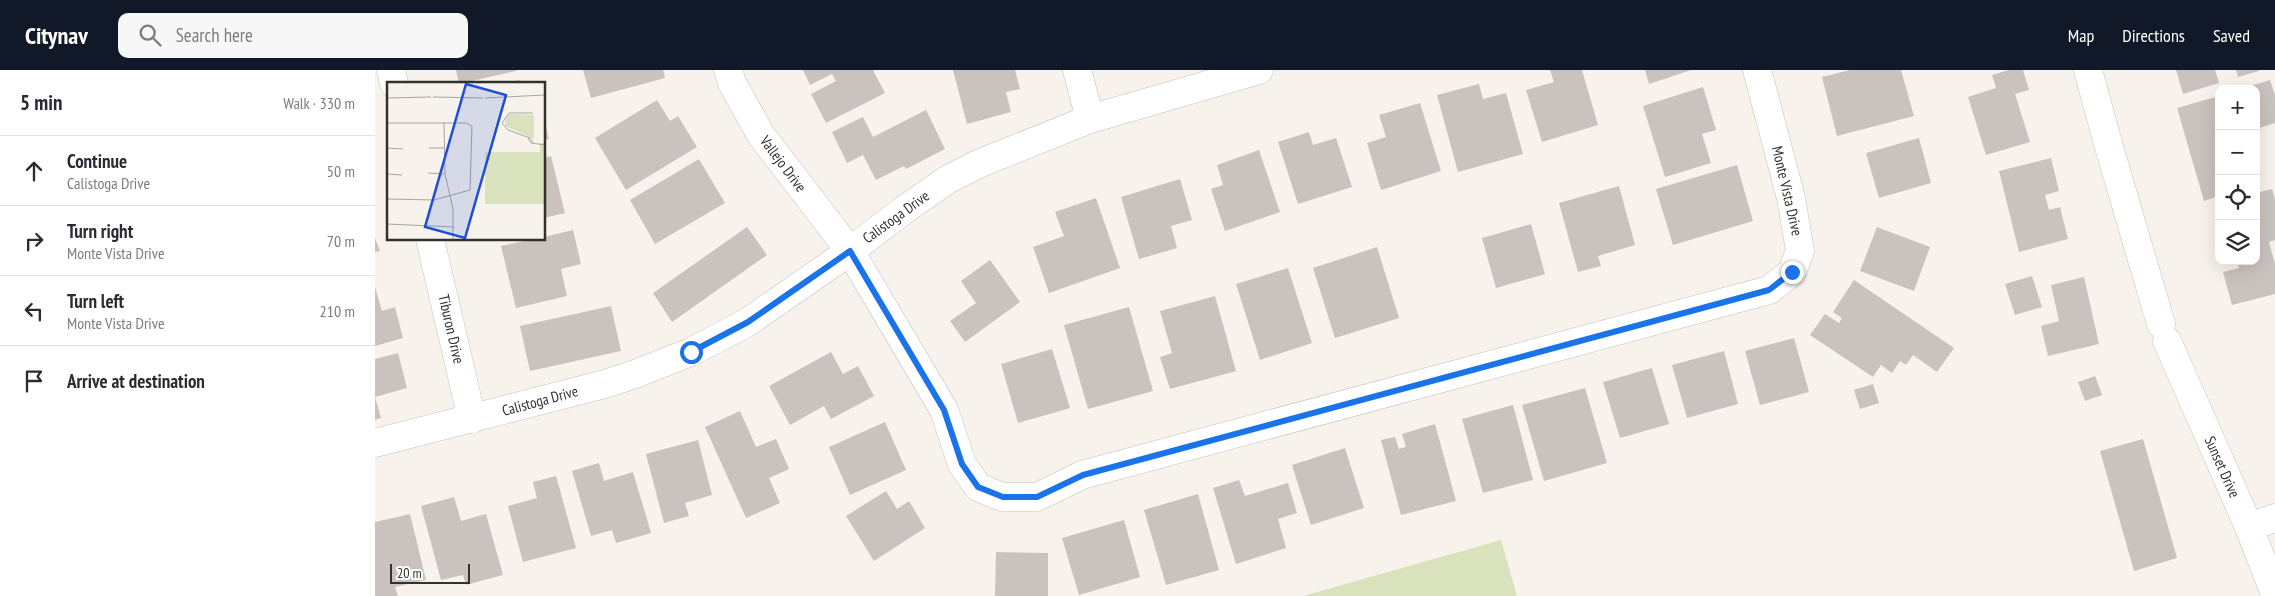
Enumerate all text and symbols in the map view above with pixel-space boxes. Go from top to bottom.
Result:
search box [118,13,468,58]
text: Citynav [25,20,88,51]
icon: search [136,21,164,49]
text: Search here [176,23,253,47]
text: Map [2068,24,2094,47]
text: Directions [2122,24,2185,47]
text: Saved [2213,24,2250,47]
inset map [387,82,545,240]
map controls [2215,85,2260,265]
button: + [2215,85,2260,130]
text: 5 min [20,89,62,116]
text: Walk · 330 m [283,93,355,113]
button: − [2215,130,2260,175]
street label: Vallejo Drive [755,131,811,196]
street label: Monte Vista Drive [1768,144,1807,238]
text: Continue [67,149,127,173]
icon: ahead [20,157,48,185]
text: 50 m [327,161,355,181]
text: Calistoga Drive [67,173,150,193]
button: locate [2215,175,2260,220]
street label: Calistoga Drive [859,186,933,247]
text: Turn right [67,219,133,243]
button: layers [2215,220,2260,265]
icon: right [20,227,48,255]
text: 70 m [327,231,355,251]
text: Monte Vista Drive [67,243,165,263]
route end [1781,261,1804,284]
text: Turn left [67,289,124,313]
street label: Tiburon Drive [434,292,469,365]
icon: left [20,297,48,325]
text: 210 m [320,301,355,321]
text: Monte Vista Drive [67,313,165,333]
route start [680,341,703,364]
icon: arrive [20,367,48,395]
text: Arrive at destination [67,369,205,393]
street label: Calistoga Drive [500,381,580,420]
street label: Sunset Drive [2200,433,2244,501]
scale bar [390,561,470,584]
text: 20 m [397,564,422,582]

